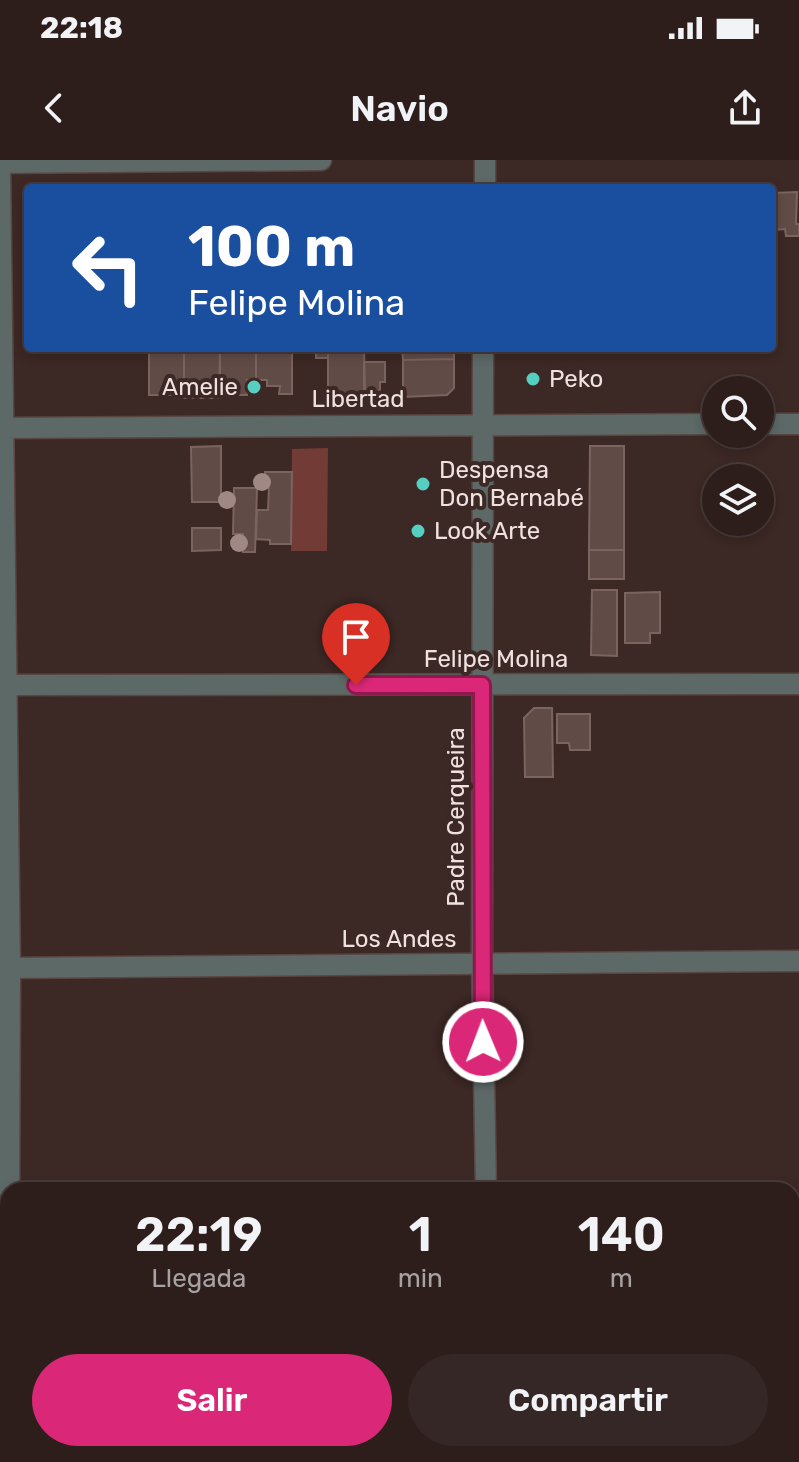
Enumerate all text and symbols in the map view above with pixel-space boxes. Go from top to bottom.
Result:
text: 22:18 [40,10,123,46]
icon: back [32,86,76,130]
icon: share [723,86,767,130]
text: Navio [350,87,449,130]
text: 100 m [188,214,355,280]
icon: left [56,216,160,320]
text: Felipe Molina [188,281,405,324]
place label: Peko [549,365,603,393]
marker: Peko [524,370,542,388]
place label: Amelie [162,373,238,401]
map controls [702,376,774,536]
button: search [702,376,774,448]
marker: Amelie [245,378,263,396]
street label: Libertad [311,385,405,413]
place label: Despensa Don Bernabé [439,456,584,512]
button: layers [702,464,774,536]
marker: Despensa Don Bernabé [414,475,432,493]
place label: Look Arte [434,517,540,545]
marker: Look Arte [409,522,427,540]
pin [322,603,390,685]
icon: arrive [334,615,378,659]
street label: Felipe Molina [424,645,568,673]
street label: Padre Cerqueira [442,727,470,907]
street label: Los Andes [341,925,457,953]
position arrow [441,1000,525,1084]
text: 22:19 [135,1206,263,1263]
text: 1 [409,1206,432,1263]
text: 140 [578,1206,665,1263]
text: Llegada [151,1263,246,1294]
text: min [398,1263,443,1294]
text: m [610,1263,633,1294]
button: Salir [32,1354,392,1446]
button: Compartir [408,1354,768,1446]

